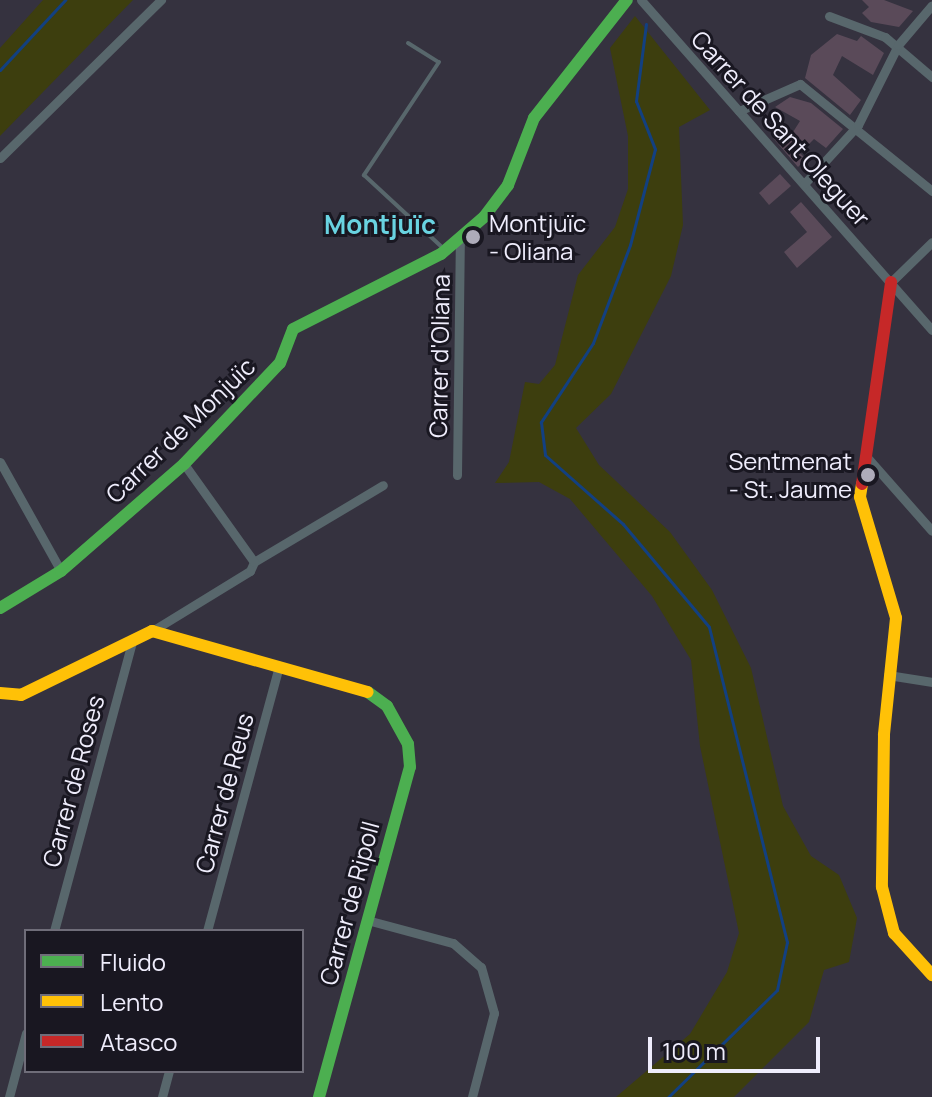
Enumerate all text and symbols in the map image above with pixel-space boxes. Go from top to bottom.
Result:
street label: Carrer de Sant Oleguer [686,24,876,232]
district label: Montjuïc [324,209,436,241]
place label: Montjuïc - Oliana [489,209,586,265]
marker: Montjuïc - Oliana [464,228,482,246]
street label: Carrer d'Oliana [423,274,455,438]
street label: Carrer de Monjuïc [100,352,260,508]
place label: Sentmenat - St. Jaume [729,447,852,503]
marker: Sentmenat - St. Jaume [859,466,877,484]
street label: Carrer de Roses [36,692,110,870]
street label: Carrer de Reus [189,710,259,876]
street label: Carrer de Ripoll [313,818,385,988]
legend [24,929,304,1073]
text: Fluido [100,945,166,978]
text: Lento [100,985,164,1018]
scale bar [652,1021,824,1071]
text: Atasco [100,1025,177,1058]
text: 100 m [662,1034,726,1067]

